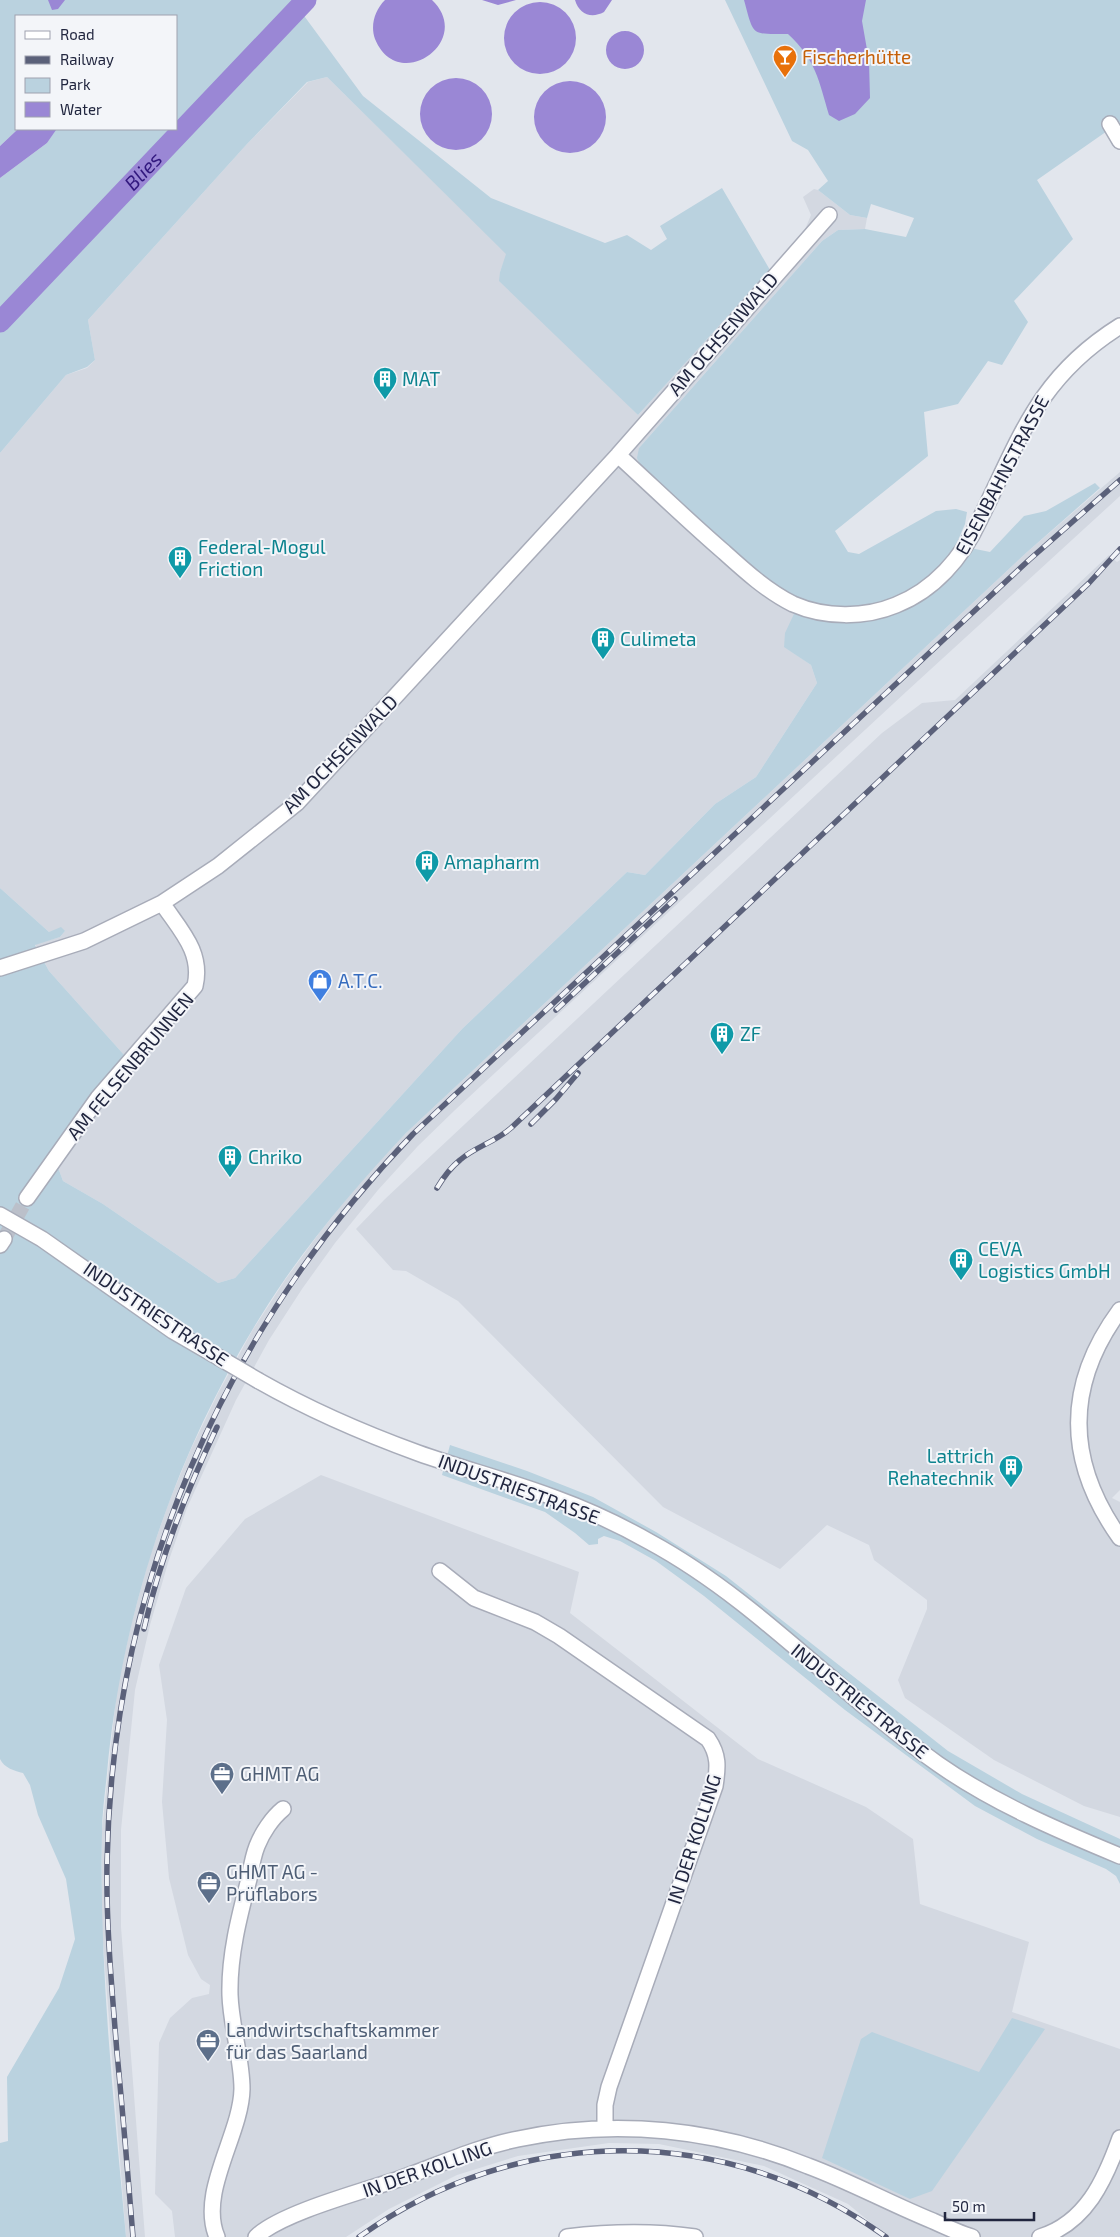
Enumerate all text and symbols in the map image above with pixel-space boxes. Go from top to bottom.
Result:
legend [15,15,178,130]
text: Road [60,25,95,43]
bar icon: Fischerhütte [772,44,798,78]
place label: Fischerhütte [802,45,911,68]
text: Railway [60,50,114,68]
text: Park [60,75,91,93]
text: Water [60,100,102,118]
water label: Blies [119,146,166,195]
street label: AM OCHSENWALD [663,267,782,400]
building icon: MAT [372,366,398,400]
place label: MAT [402,367,440,390]
street label: EISENBAHNSTRASSE [950,391,1053,558]
place label: Federal-Mogul Friction [198,535,326,580]
building icon: Federal-Mogul Friction [167,545,193,579]
building icon: Culimeta [590,626,616,660]
place label: Culimeta [620,627,697,650]
street label: AM OCHSENWALD [277,690,402,818]
building icon: Amapharm [414,849,440,883]
place label: Amapharm [444,850,540,873]
shop icon: A.T.C. [307,968,333,1002]
place label: A.T.C. [338,969,383,992]
street label: AM FELSENBRUNNEN [61,987,198,1144]
building icon: ZF [709,1021,735,1055]
place label: ZF [740,1022,761,1045]
building icon: Chriko [217,1144,243,1178]
place label: Chriko [248,1145,302,1168]
place label: CEVA Logistics GmbH [978,1237,1111,1282]
building icon: CEVA Logistics GmbH [948,1247,974,1281]
street label: INDUSTRIESTRASSE [79,1257,233,1371]
place label: Lattrich Rehatechnik [887,1444,994,1489]
street label: INDUSTRIESTRASSE [435,1449,603,1528]
building icon: Lattrich Rehatechnik [998,1454,1024,1488]
street label: INDUSTRIESTRASSE [787,1638,934,1763]
office icon: GHMT AG [209,1761,235,1795]
place label: GHMT AG [240,1762,319,1785]
street label: IN DER KOLLING [662,1771,725,1907]
place label: GHMT AG - Prüflabors [226,1860,318,1905]
office icon: GHMT AG - Prüflabors [196,1870,222,1904]
place label: Landwirtschaftskammer für das Saarland [226,2018,439,2063]
office icon: Landwirtschaftskammer für das Saarland [195,2028,221,2062]
street label: IN DER KOLLING [359,2136,494,2201]
scale bar [945,2190,1034,2222]
text: 50 m [952,2197,986,2215]

